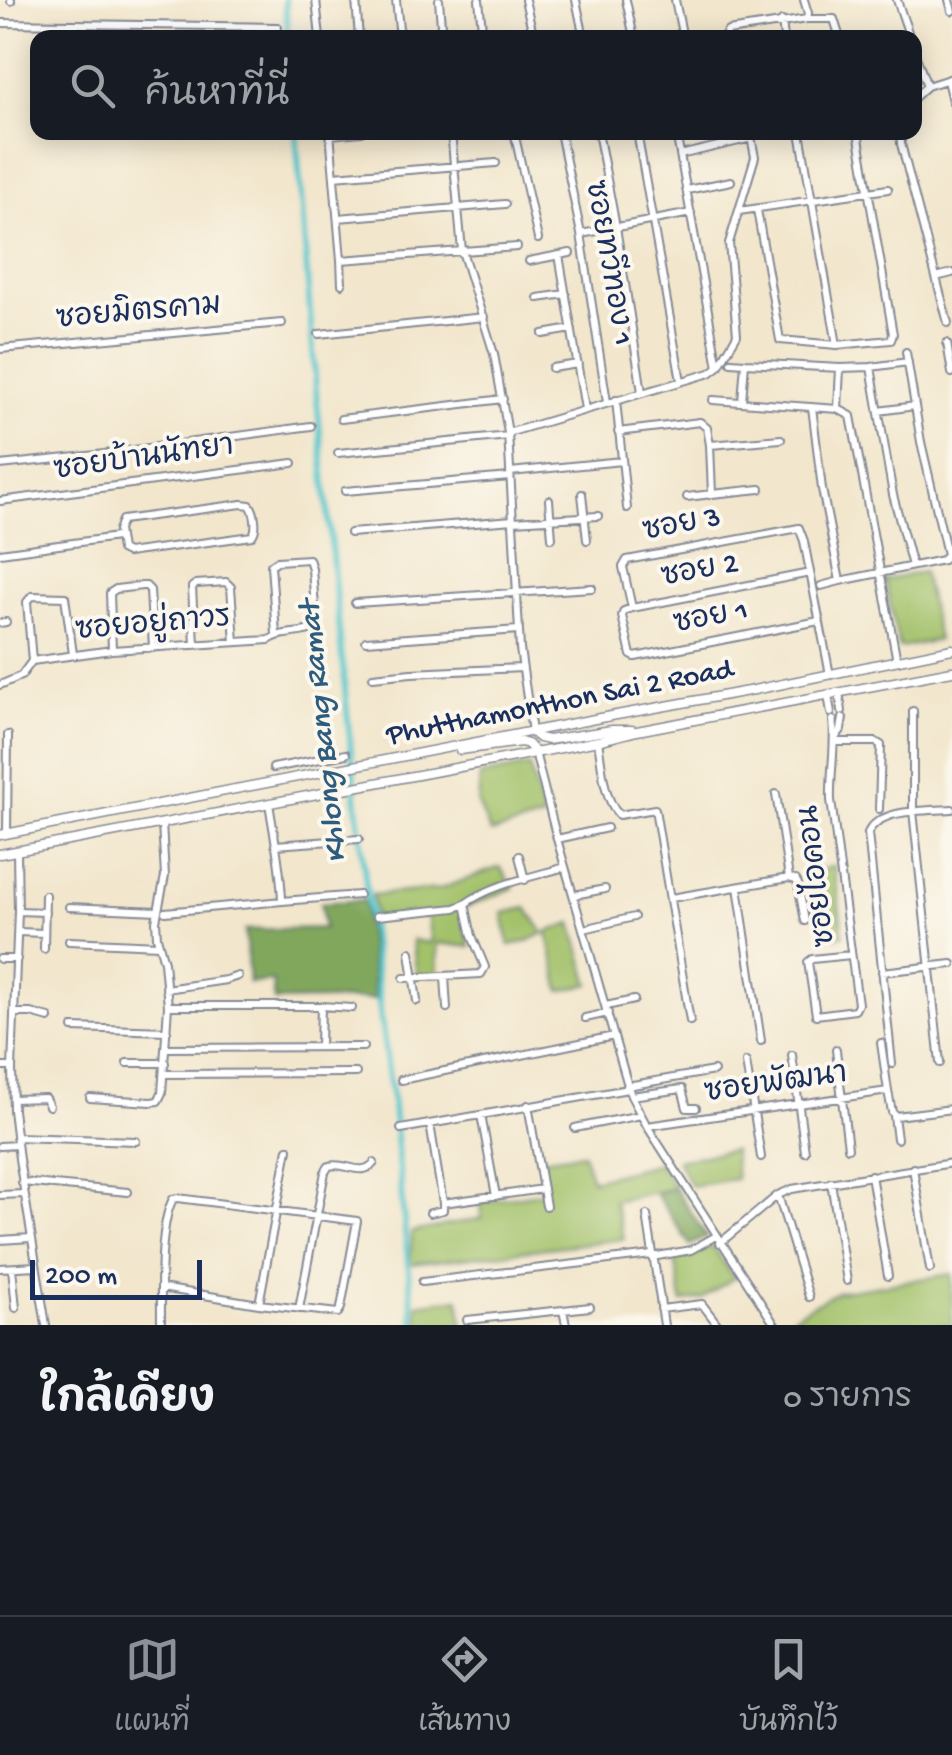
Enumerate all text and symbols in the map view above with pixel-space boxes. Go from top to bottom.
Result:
search box [30,30,922,140]
icon: search [65,58,120,113]
text: ค้นหาที่นี่ [145,75,289,119]
street label: ซอยทวีทอง 1 [575,177,645,348]
street label: ซอยมิตรคาม [54,284,223,339]
street label: ซอยบ้านนัทยา [51,424,236,490]
street label: ซอย 3 [640,501,724,551]
street label: ซอย 2 [659,547,741,597]
street label: ซอยอยู่ถาวร [73,595,232,650]
water label: Khlong Bang Ramat [292,595,358,865]
street label: ซอย 1 [671,595,751,643]
street label: Phutthamonthon Sai 2 Road [383,653,738,755]
street label: ซอยไอคอน [786,803,845,950]
street label: ซอยพัฒนา [702,1054,850,1112]
scale bar [30,1255,202,1300]
text: 200 m [45,1261,117,1294]
text: ใกล้เคียง [40,1378,215,1427]
text: 0 รายการ [784,1381,912,1419]
tab: แผนที่ [114,1632,190,1741]
tab: เส้นทาง [418,1632,511,1741]
tab: บันทึกไว้ [739,1632,838,1741]

